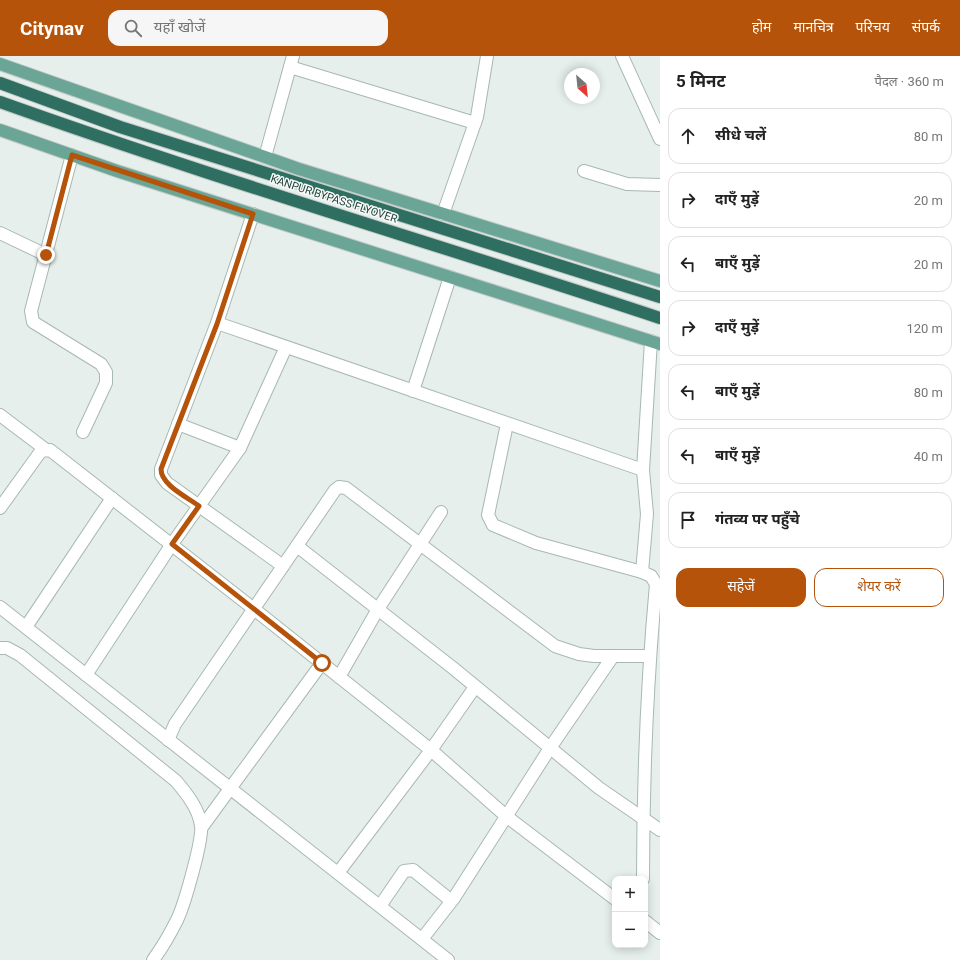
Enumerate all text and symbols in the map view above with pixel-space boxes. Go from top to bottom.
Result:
search box [108,10,388,46]
text: Citynav [20,17,84,40]
icon: search [122,17,144,39]
text: यहाँ खोजें [154,18,205,36]
text: होम [752,19,771,35]
text: मानचित्र [793,19,834,35]
text: परिचय [856,19,890,35]
text: संपर्क [912,19,940,35]
north arrow [564,68,600,104]
text: 5 मिनट [676,71,726,91]
text: पैदल · 360 m [875,74,944,89]
icon: ahead [677,125,699,147]
text: सीधे चलें [715,126,766,144]
text: 80 m [914,129,943,144]
street label: KANPUR BYPASS FLYOVER [269,172,399,226]
icon: right [677,189,699,211]
text: दाएँ मुड़ें [715,190,759,208]
text: 20 m [914,193,943,208]
route end [37,246,55,264]
icon: left [677,253,699,275]
text: बाएँ मुड़ें [715,254,760,272]
text: 20 m [914,257,943,272]
icon: right [677,317,699,339]
text: दाएँ मुड़ें [715,318,759,336]
text: 120 m [906,321,943,336]
icon: left [677,381,699,403]
text: बाएँ मुड़ें [715,382,760,400]
text: 80 m [914,385,943,400]
icon: left [677,445,699,467]
text: बाएँ मुड़ें [715,446,760,464]
text: 40 m [914,449,943,464]
icon: arrive [677,509,699,531]
text: गंतव्य पर पहुँचे [715,510,800,528]
button: सहेजें [676,568,806,607]
button: शेयर करें [814,568,944,607]
route start [313,654,331,672]
map controls [612,876,648,948]
button: + [612,876,648,912]
button: − [612,912,648,948]

